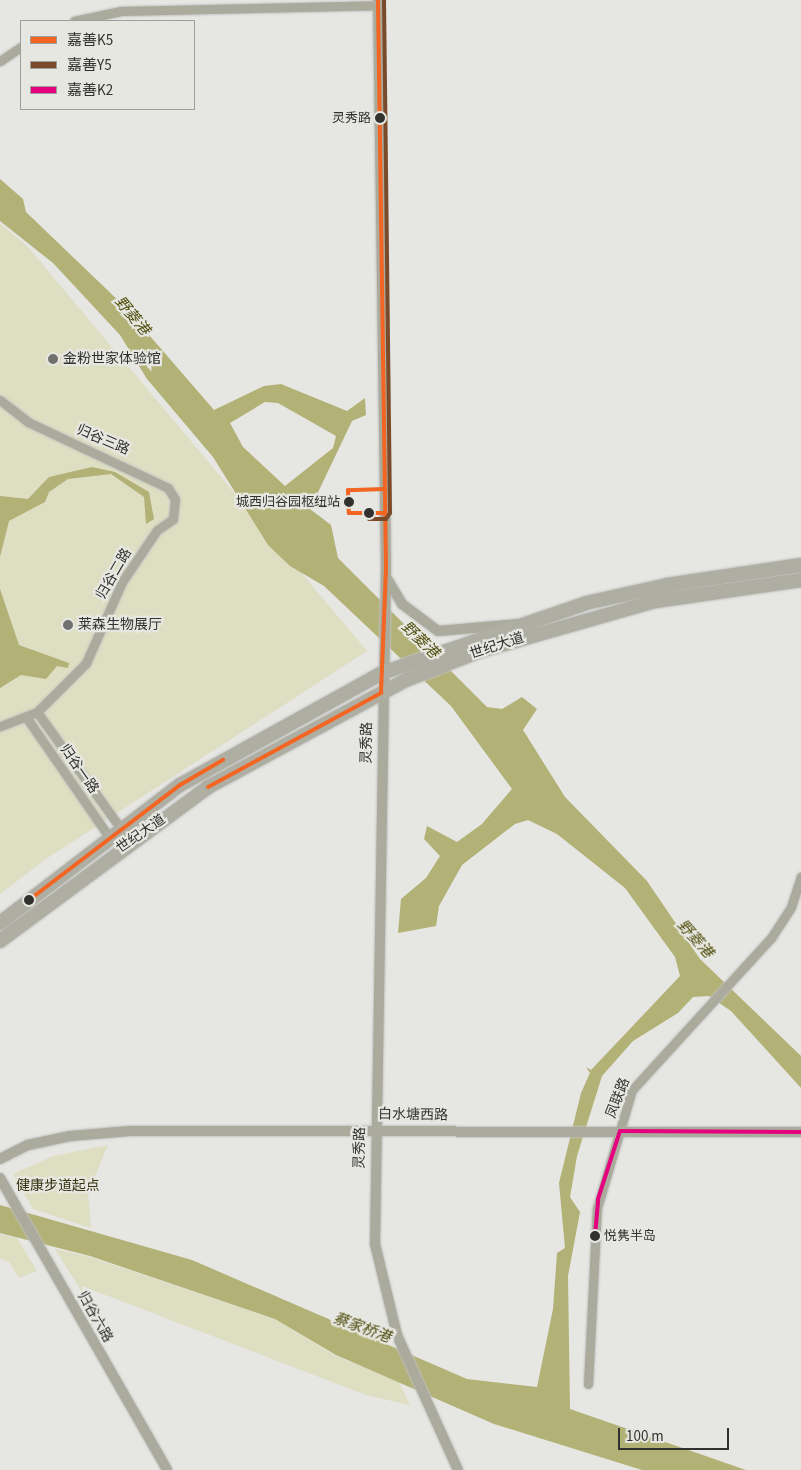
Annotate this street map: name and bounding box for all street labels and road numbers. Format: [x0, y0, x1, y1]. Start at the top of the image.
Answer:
street label: 归谷三路 [74, 421, 132, 459]
street label: 归谷二路 [93, 546, 135, 602]
street label: 世纪大道 [468, 629, 526, 663]
street label: 灵秀路 [358, 722, 376, 764]
street label: 归谷一路 [56, 741, 102, 797]
street label: 世纪大道 [113, 811, 169, 857]
street label: 凤联路 [603, 1075, 633, 1121]
street label: 白水塘西路 [378, 1106, 448, 1124]
street label: 灵秀路 [351, 1127, 369, 1169]
street label: 归谷六路 [74, 1289, 116, 1345]

